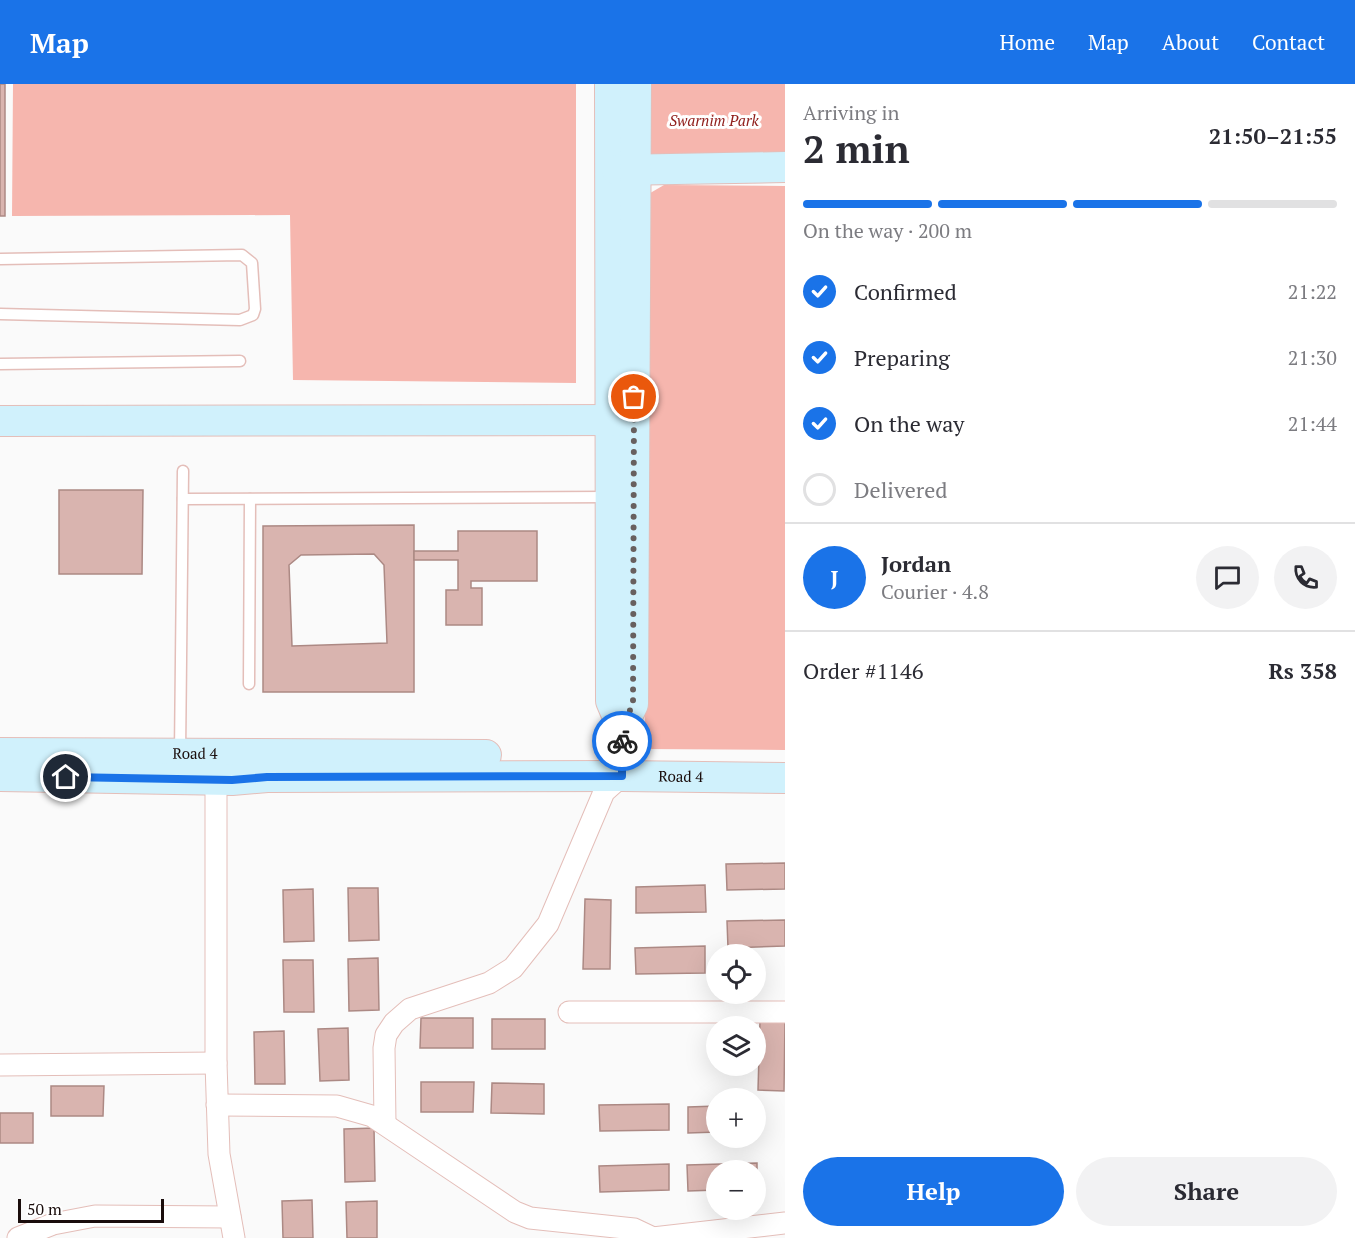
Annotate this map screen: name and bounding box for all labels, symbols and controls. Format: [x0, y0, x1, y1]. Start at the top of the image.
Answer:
text: Map [30, 24, 89, 61]
text: Home [999, 28, 1055, 56]
text: Map [1088, 28, 1129, 56]
text: About [1162, 28, 1219, 56]
text: Contact [1252, 28, 1325, 56]
text: Arriving in [803, 99, 899, 126]
park label: Swarnim Park [669, 110, 760, 130]
text: 21:50–21:55 [1209, 121, 1337, 150]
text: 2 min [803, 122, 910, 174]
text: On the way · 200 m [803, 217, 972, 244]
icon: check [803, 275, 836, 308]
text: Confirmed [854, 277, 957, 306]
text: 21:22 [1288, 278, 1337, 305]
icon: check [803, 341, 836, 374]
text: Preparing [854, 343, 950, 372]
text: 21:30 [1288, 344, 1337, 371]
pin [608, 371, 659, 422]
icon: bag [617, 380, 650, 413]
icon: check [803, 407, 836, 440]
text: On the way [854, 409, 964, 438]
text: 21:44 [1288, 410, 1337, 437]
text: Delivered [854, 475, 947, 504]
button: chat [1196, 546, 1259, 609]
button: phone [1274, 546, 1337, 609]
text: Jordan [881, 549, 951, 578]
text: J [830, 563, 839, 592]
text: Courier · 4.8 [881, 578, 989, 605]
text: Order #1146 [803, 656, 923, 685]
text: Rs 358 [1268, 656, 1337, 685]
courier [592, 711, 652, 771]
icon: bike [606, 725, 639, 758]
street label: Road 4 [172, 743, 218, 763]
pin [40, 751, 91, 802]
icon: home [49, 760, 82, 793]
street label: Road 4 [658, 765, 704, 786]
map controls [706, 944, 766, 1220]
button: locate [706, 944, 766, 1004]
button: layers [706, 1016, 766, 1076]
button: + [706, 1088, 766, 1148]
button: Help [803, 1157, 1064, 1226]
button: Share [1076, 1157, 1337, 1226]
button: − [706, 1160, 766, 1220]
scale bar [18, 1196, 164, 1224]
text: 50 m [27, 1198, 62, 1220]

